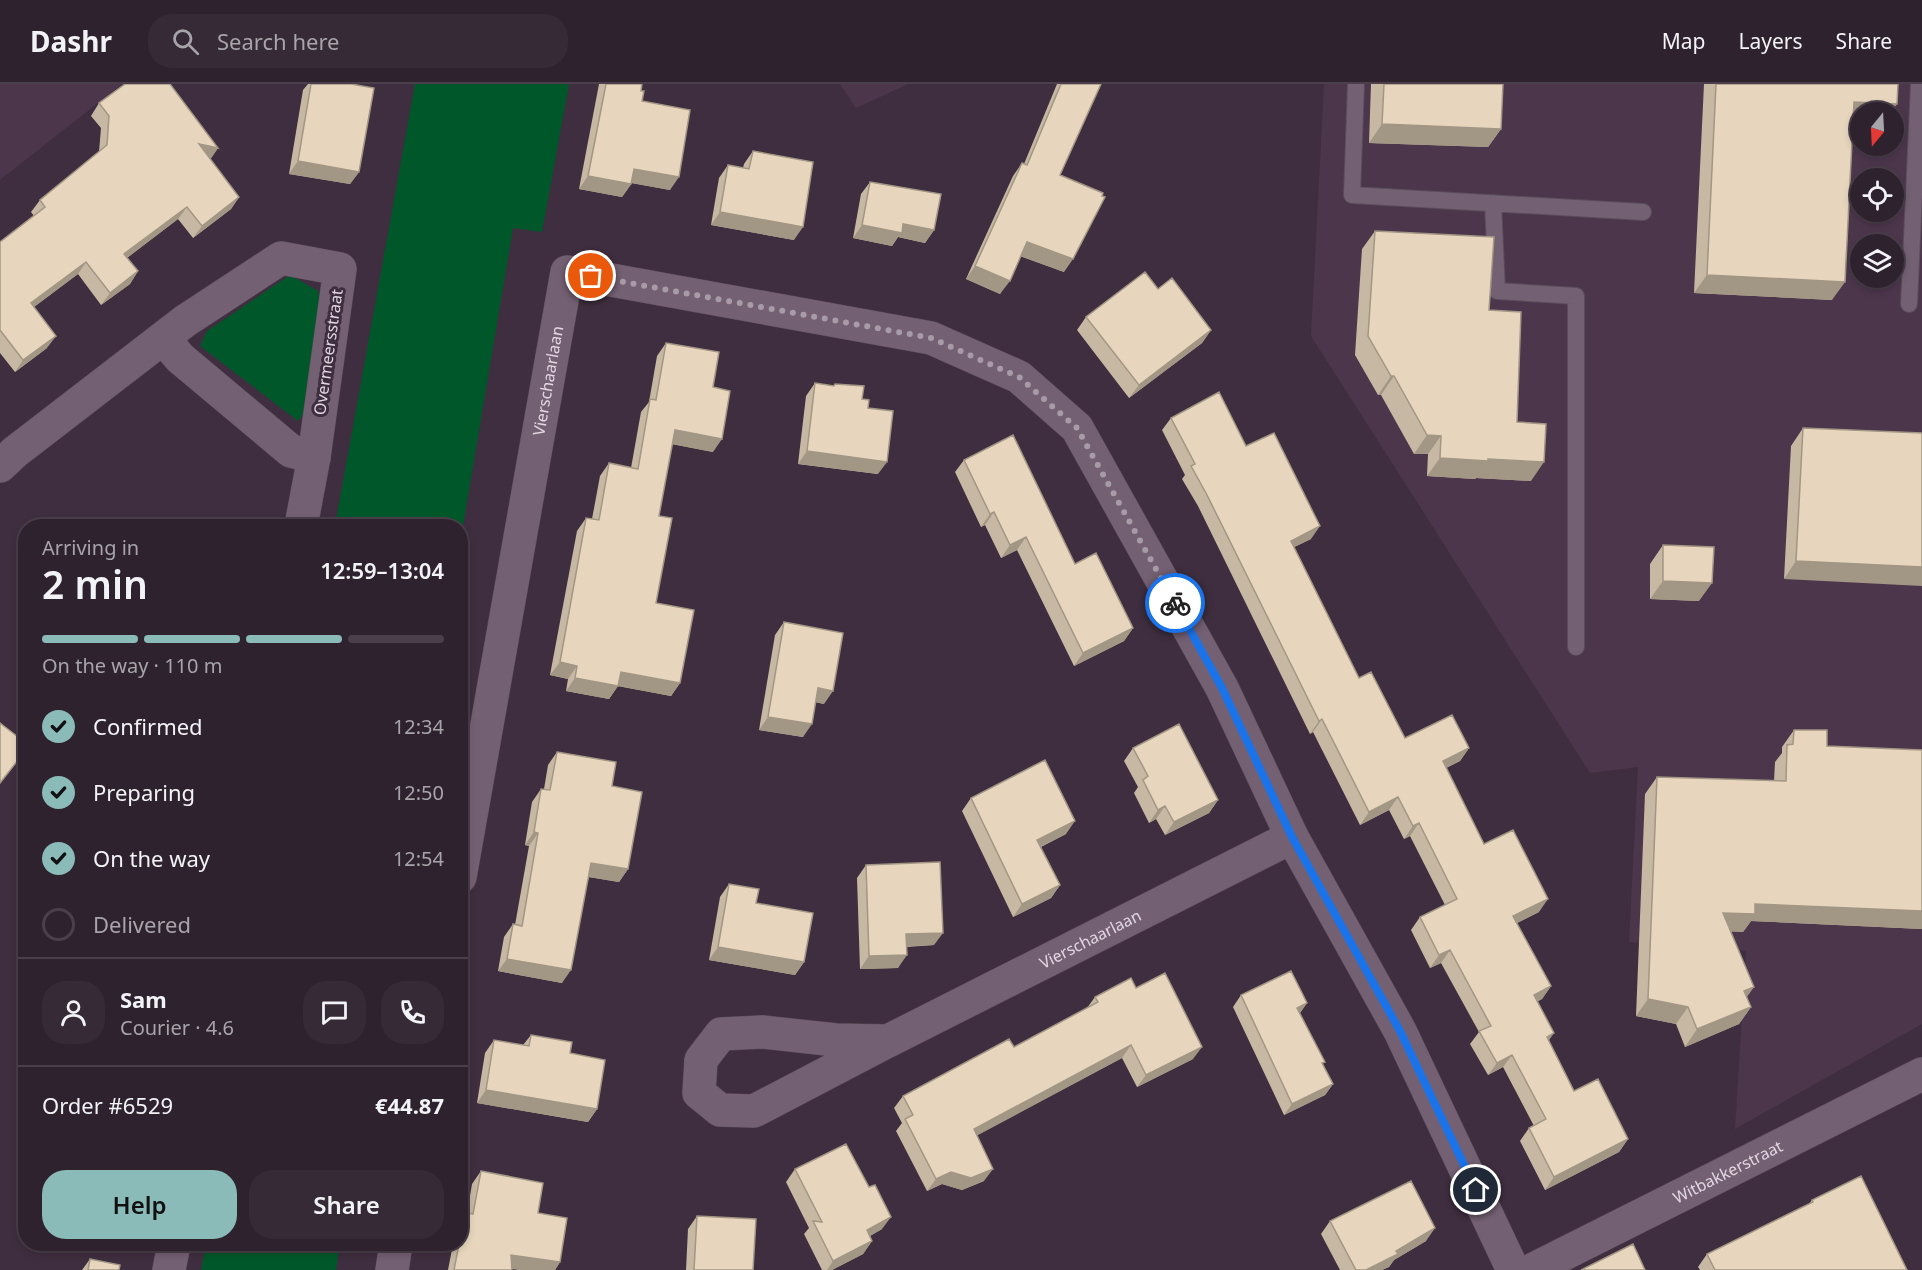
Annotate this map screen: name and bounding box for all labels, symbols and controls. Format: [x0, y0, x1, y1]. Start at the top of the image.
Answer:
search box [148, 14, 568, 68]
text: Dashr [30, 22, 112, 60]
icon: search [169, 25, 202, 58]
text: Search here [217, 26, 339, 56]
text: Map [1662, 27, 1706, 55]
text: Layers [1739, 27, 1803, 55]
text: Share [1836, 27, 1892, 55]
north arrow [1850, 102, 1904, 156]
map controls [1850, 102, 1904, 288]
button: locate [1850, 168, 1904, 222]
button: layers [1850, 234, 1904, 288]
pin [565, 250, 616, 301]
icon: bag [574, 259, 607, 292]
street label: Overmeersstraat [308, 287, 348, 416]
street label: Vierschaarlaan [527, 324, 568, 437]
text: Arriving in [42, 534, 139, 561]
text: 12:59–13:04 [320, 555, 444, 585]
text: 2 min [42, 557, 148, 610]
courier [1145, 573, 1205, 633]
icon: bike [1159, 587, 1192, 620]
text: On the way · 110 m [42, 652, 222, 679]
icon: check [42, 710, 75, 743]
text: Confirmed [93, 711, 203, 741]
text: 12:34 [393, 713, 444, 740]
icon: check [42, 776, 75, 809]
text: Preparing [93, 777, 195, 807]
text: 12:50 [393, 779, 444, 806]
icon: check [42, 842, 75, 875]
text: On the way [93, 843, 210, 873]
text: 12:54 [393, 845, 444, 872]
street label: Vierschaarlaan [1036, 904, 1145, 974]
text: Delivered [93, 909, 191, 939]
button: person [42, 981, 105, 1044]
button: chat [303, 981, 366, 1044]
button: phone [381, 981, 444, 1044]
text: Sam [120, 984, 167, 1014]
text: Courier · 4.6 [120, 1014, 234, 1041]
text: Order #6529 [42, 1090, 173, 1120]
text: €44.87 [375, 1090, 444, 1120]
street label: Witbakkerstraat [1669, 1135, 1786, 1208]
pin [1450, 1164, 1501, 1215]
button: Help [42, 1170, 237, 1239]
button: Share [249, 1170, 444, 1239]
icon: home [1459, 1173, 1492, 1206]

